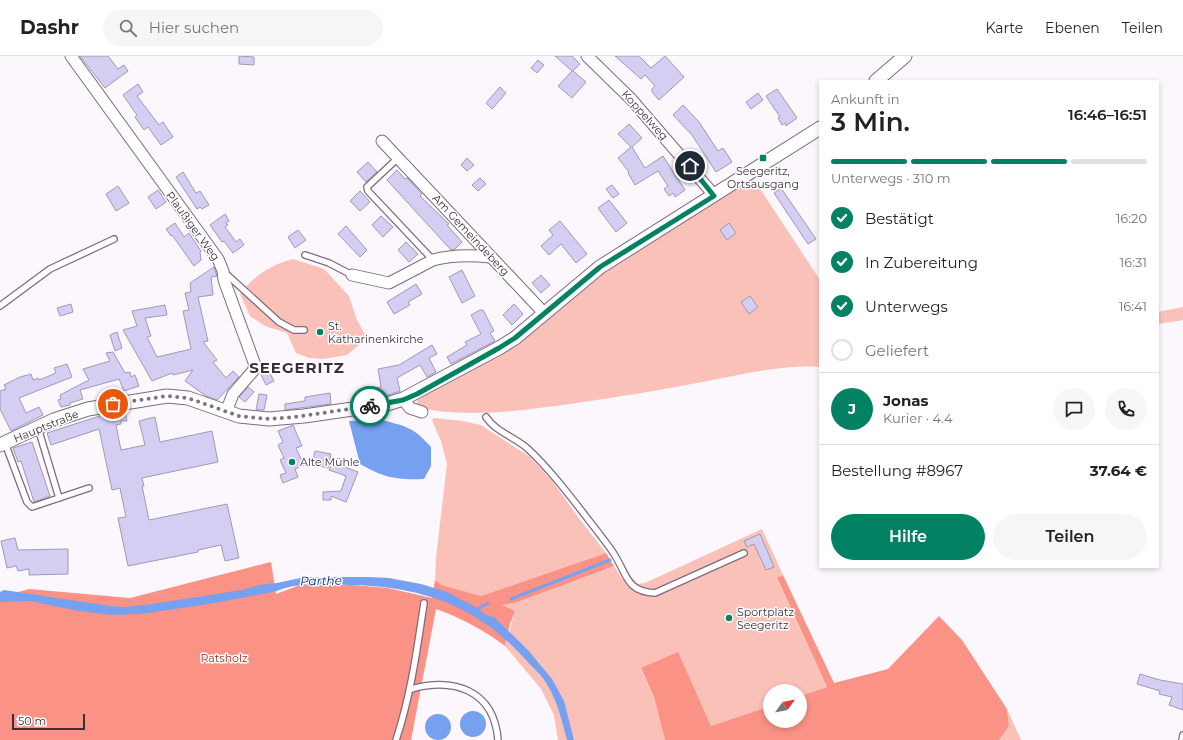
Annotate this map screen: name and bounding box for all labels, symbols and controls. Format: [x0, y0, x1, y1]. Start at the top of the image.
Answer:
search box [103, 10, 383, 46]
text: Dashr [20, 16, 79, 39]
icon: search [117, 17, 139, 39]
text: Hier suchen [149, 18, 239, 37]
text: Karte [985, 19, 1023, 37]
text: Ebenen [1045, 19, 1100, 37]
text: Teilen [1122, 19, 1163, 37]
street label: Koppelweg [619, 87, 671, 143]
text: Ankunft in [831, 91, 900, 107]
text: 16:46–16:51 [1068, 105, 1147, 124]
text: 3 Min. [831, 106, 910, 138]
pin [673, 149, 707, 183]
marker: Seegeritz, Ortsausgang [758, 153, 768, 163]
icon: home [679, 155, 701, 177]
place label: Seegeritz, Ortsausgang [727, 164, 799, 191]
text: Unterwegs · 310 m [831, 170, 951, 186]
street label: Plaußiger Weg [163, 189, 223, 263]
street label: Am Gemeindeberg [430, 191, 512, 279]
icon: check [831, 207, 853, 229]
text: Bestätigt [865, 209, 934, 228]
text: 16:20 [1116, 210, 1147, 226]
icon: check [831, 251, 853, 273]
text: In Zubereitung [865, 253, 978, 272]
text: 16:31 [1120, 254, 1147, 270]
icon: check [831, 295, 853, 317]
text: Unterwegs [865, 297, 948, 316]
text: 16:41 [1119, 298, 1147, 314]
place label: St. Katharinenkirche [328, 319, 424, 346]
marker: St. Katharinenkirche [315, 327, 325, 337]
text: Geliefert [865, 341, 929, 360]
district label: SEEGERITZ [249, 358, 345, 377]
courier [350, 386, 390, 426]
pin [96, 387, 130, 421]
button: chat [1053, 388, 1095, 430]
button: phone [1105, 388, 1147, 430]
text: Jonas [883, 391, 929, 410]
icon: bag [102, 393, 124, 415]
icon: bike [359, 395, 381, 417]
text: J [848, 399, 856, 418]
street label: Hauptstraße [11, 406, 81, 445]
text: Kurier · 4.4 [883, 410, 953, 426]
place label: Alte Mühle [300, 455, 360, 469]
marker: Alte Mühle [287, 457, 297, 467]
text: Bestellung #8967 [831, 461, 963, 480]
text: 37.64 € [1090, 461, 1147, 480]
button: Hilfe [831, 514, 985, 560]
button: Teilen [993, 514, 1147, 560]
water label: Parthe [300, 573, 342, 588]
place label: Sportplatz Seegeritz [737, 605, 795, 632]
marker: Sportplatz Seegeritz [724, 613, 734, 623]
park label: Ratsholz [200, 651, 248, 665]
north arrow [763, 684, 807, 728]
map controls [763, 684, 807, 728]
scale bar [12, 712, 85, 731]
text: 50 m [18, 714, 46, 728]

